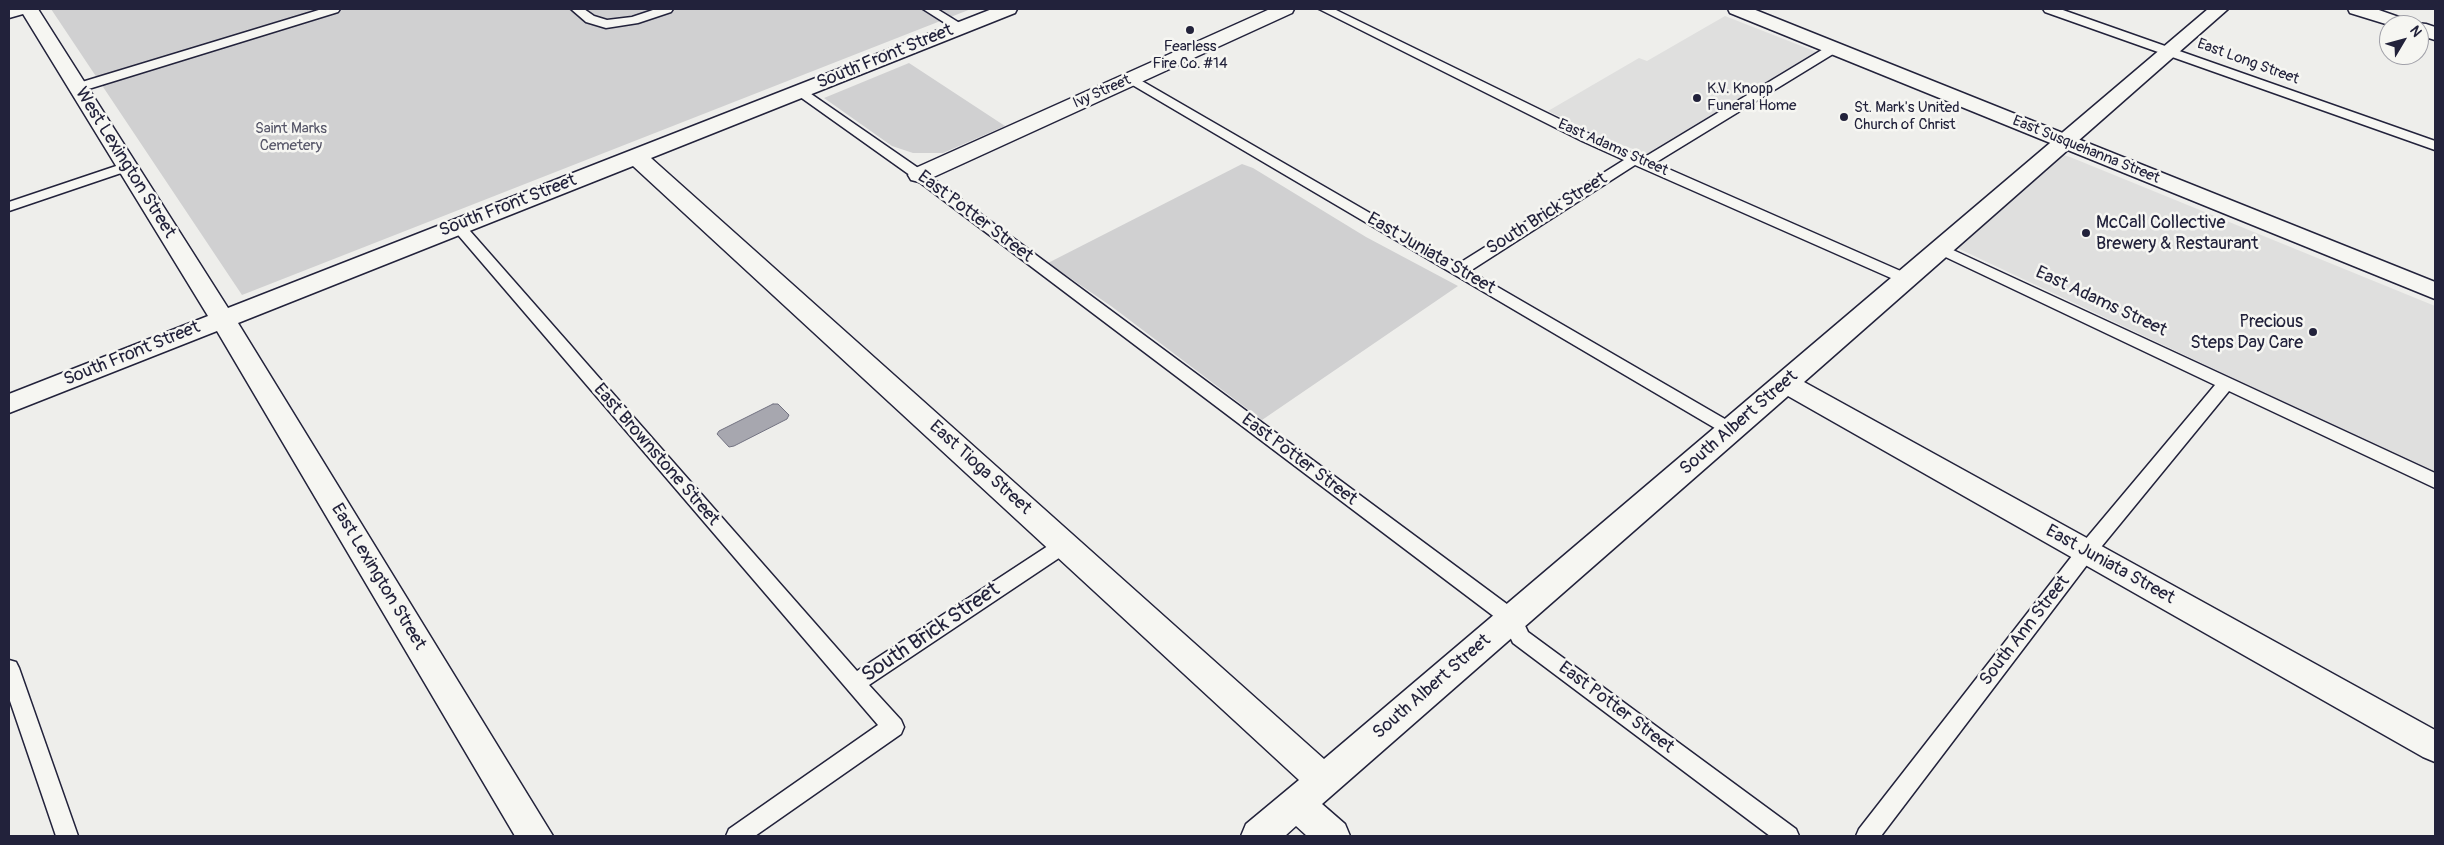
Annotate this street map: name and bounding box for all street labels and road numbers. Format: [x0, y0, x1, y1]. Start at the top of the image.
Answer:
street label: South Front Street [814, 20, 956, 94]
street label: East Long Street [2195, 35, 2301, 89]
street label: Ivy Street [1070, 71, 1134, 113]
street label: West Lexington Street [70, 84, 180, 242]
street label: East Susquehanna Street [2010, 112, 2162, 188]
street label: East Adams Street [1555, 116, 1671, 180]
street label: East Potter Street [913, 167, 1037, 267]
street label: South Brick Street [1483, 168, 1611, 260]
street label: South Front Street [436, 170, 580, 242]
street label: East Juniata Street [1363, 209, 1499, 299]
street label: East Adams Street [2032, 262, 2170, 342]
street label: South Front Street [61, 317, 203, 391]
street label: South Albert Street [1676, 366, 1802, 480]
street label: East Brownstone Street [588, 380, 724, 530]
street label: East Potter Street [1237, 410, 1361, 510]
street label: East Tioga Street [924, 416, 1036, 520]
street label: East Lexington Street [326, 500, 430, 654]
street label: East Juniata Street [2042, 521, 2178, 609]
street label: South Ann Street [1975, 572, 2075, 690]
street label: South Brick Street [857, 578, 1005, 688]
street label: South Albert Street [1369, 630, 1495, 744]
street label: East Potter Street [1554, 658, 1678, 758]

